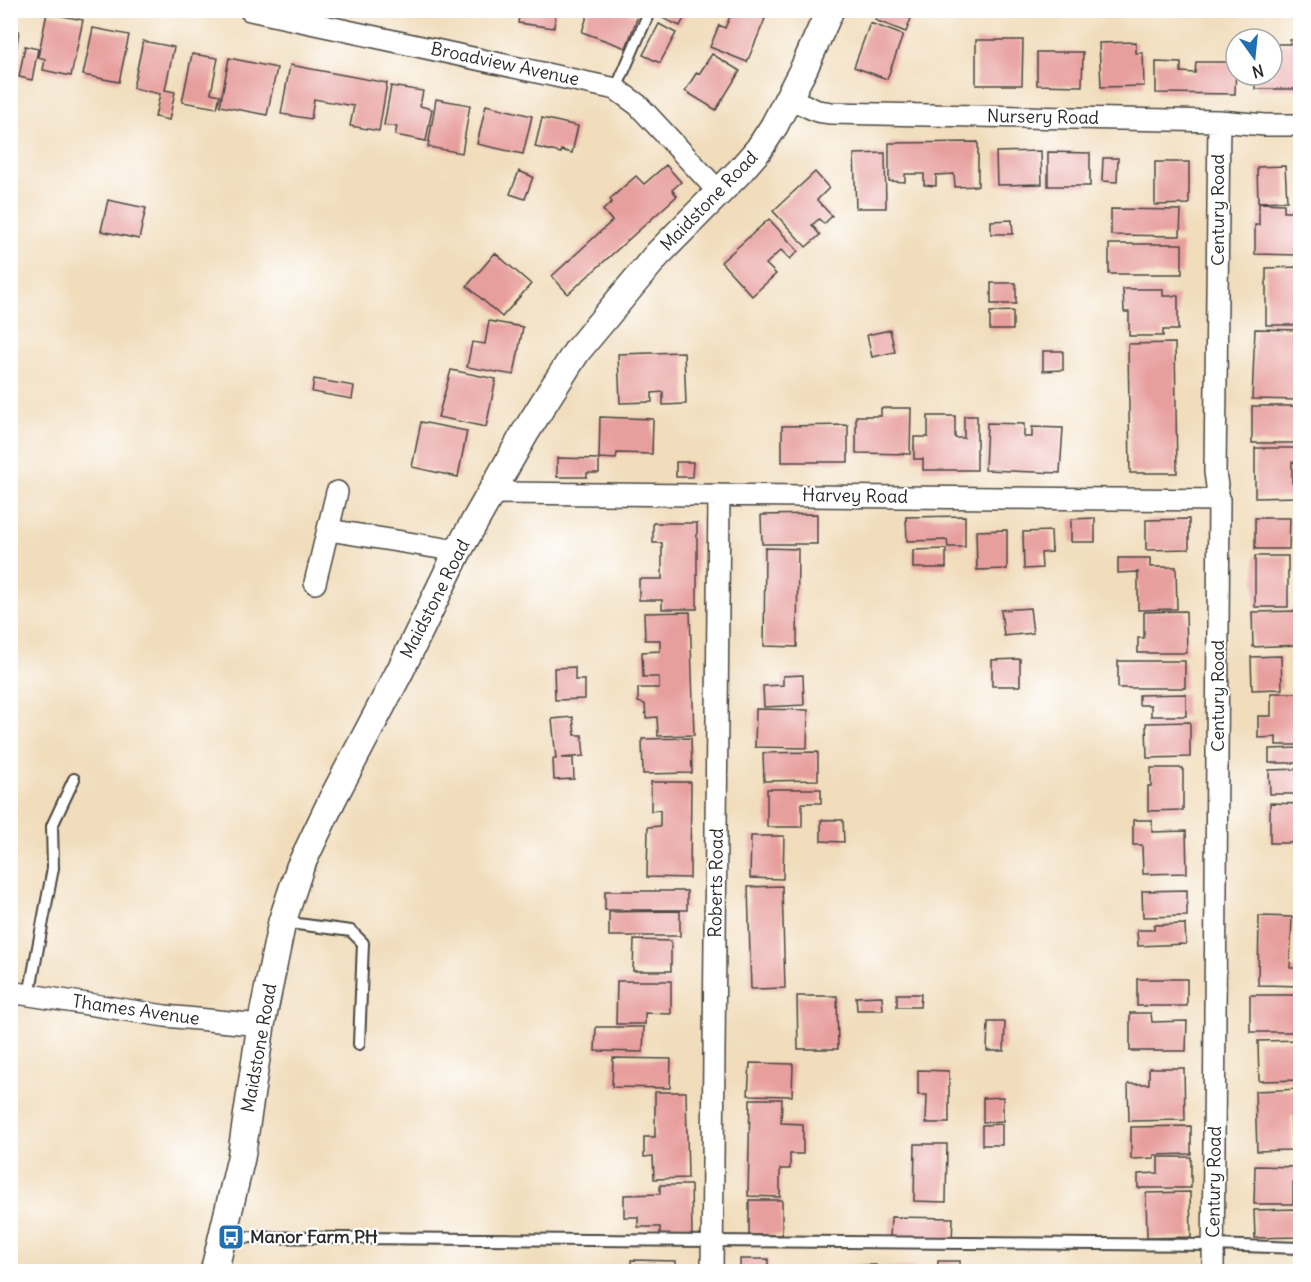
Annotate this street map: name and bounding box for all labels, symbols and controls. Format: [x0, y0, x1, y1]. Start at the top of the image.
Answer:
north arrow [1224, 27, 1284, 87]
street label: Broadview Avenue [429, 37, 581, 90]
text: N [1250, 60, 1266, 83]
street label: Nursery Road [987, 104, 1100, 129]
street label: Maidstone Road [655, 145, 762, 256]
street label: Century Road [1206, 154, 1229, 266]
street label: Harvey Road [802, 483, 908, 508]
street label: Maidstone Road [395, 535, 475, 662]
street label: Century Road [1206, 640, 1229, 752]
street label: Roberts Road [703, 828, 728, 938]
street label: Maidstone Road [236, 981, 281, 1114]
street label: Thames Avenue [71, 989, 201, 1030]
street label: Century Road [1201, 1125, 1226, 1238]
bus stop icon: Manor Farm PH [216, 1222, 246, 1252]
place label: Manor Farm PH [250, 1225, 378, 1248]

